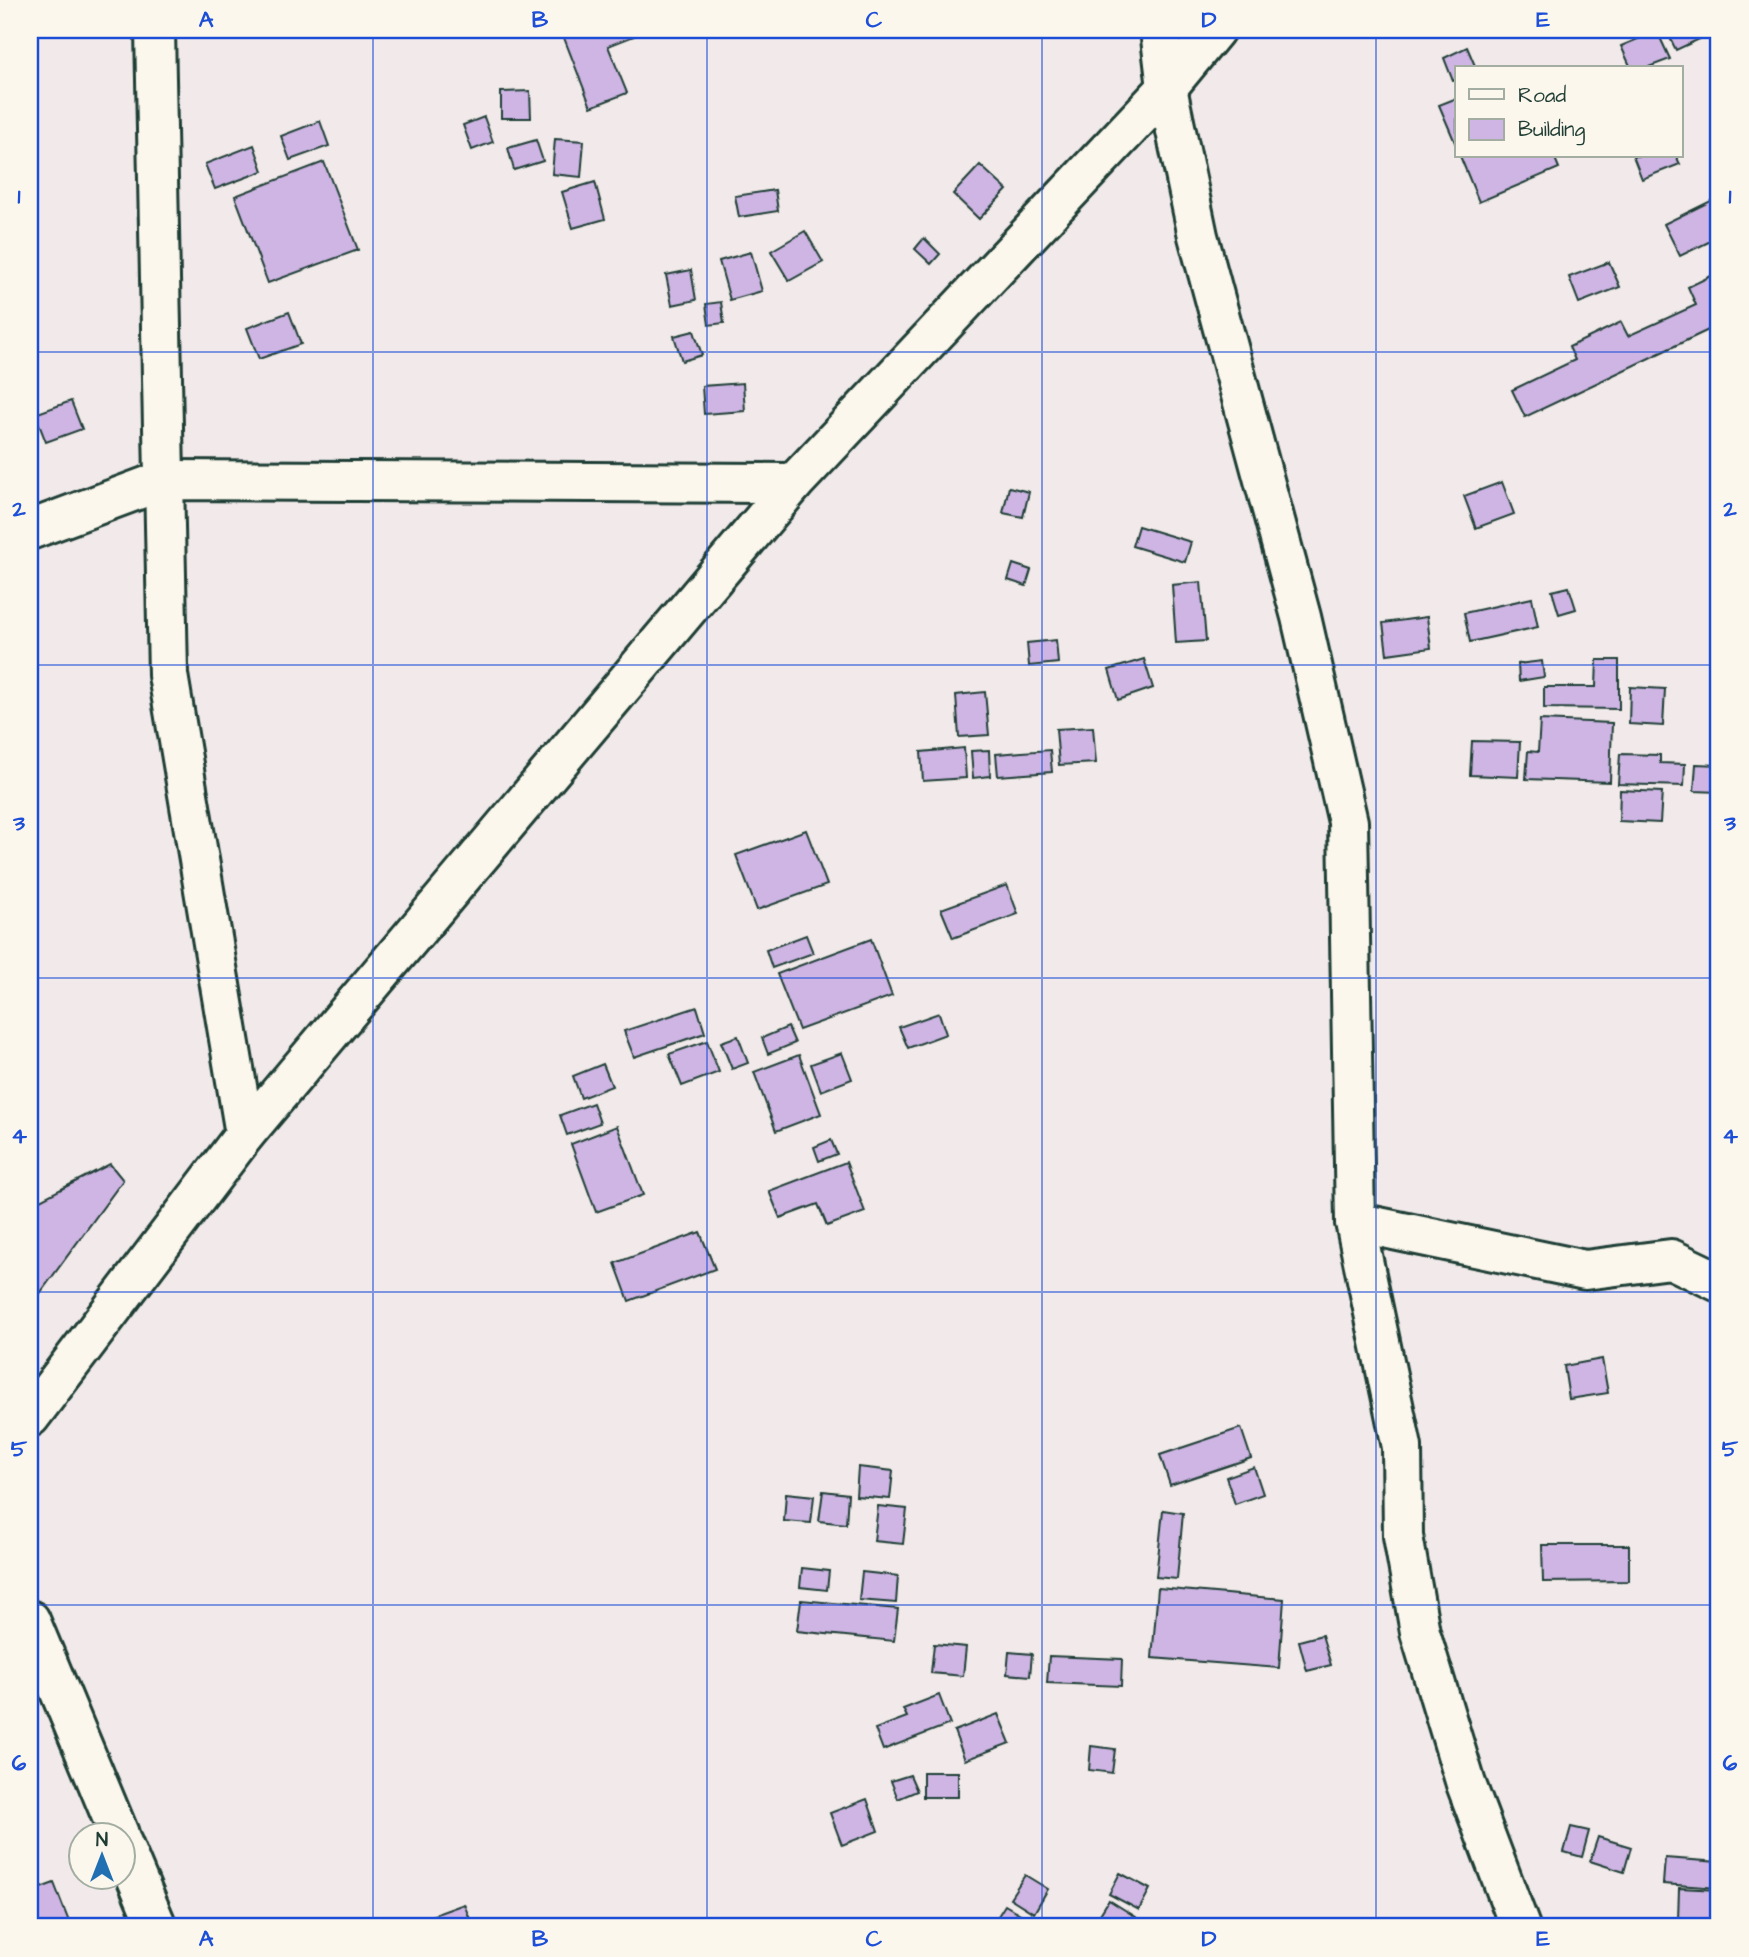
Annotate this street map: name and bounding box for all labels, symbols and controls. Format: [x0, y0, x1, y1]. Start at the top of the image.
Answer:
text: A [199, 4, 214, 36]
text: B [532, 4, 549, 36]
text: C [866, 4, 883, 36]
text: D [1202, 4, 1217, 36]
text: E [1536, 4, 1550, 36]
legend [1455, 66, 1682, 158]
text: Road [1518, 81, 1566, 110]
text: Building [1518, 115, 1586, 146]
text: 1 [18, 180, 21, 212]
text: 1 [1729, 180, 1732, 212]
text: 2 [11, 493, 26, 525]
text: 2 [1722, 493, 1737, 525]
text: 3 [12, 807, 25, 839]
text: 3 [1723, 807, 1736, 839]
text: 4 [11, 1120, 27, 1152]
text: 4 [1722, 1120, 1738, 1152]
text: 5 [11, 1433, 28, 1465]
text: 5 [1722, 1433, 1739, 1465]
text: 6 [12, 1747, 27, 1779]
text: 6 [1723, 1747, 1738, 1779]
north arrow [66, 1820, 136, 1890]
text: N [96, 1827, 108, 1854]
text: A [199, 1923, 214, 1955]
text: B [532, 1923, 549, 1955]
text: C [866, 1923, 883, 1955]
text: D [1202, 1923, 1217, 1955]
text: E [1536, 1923, 1550, 1955]

